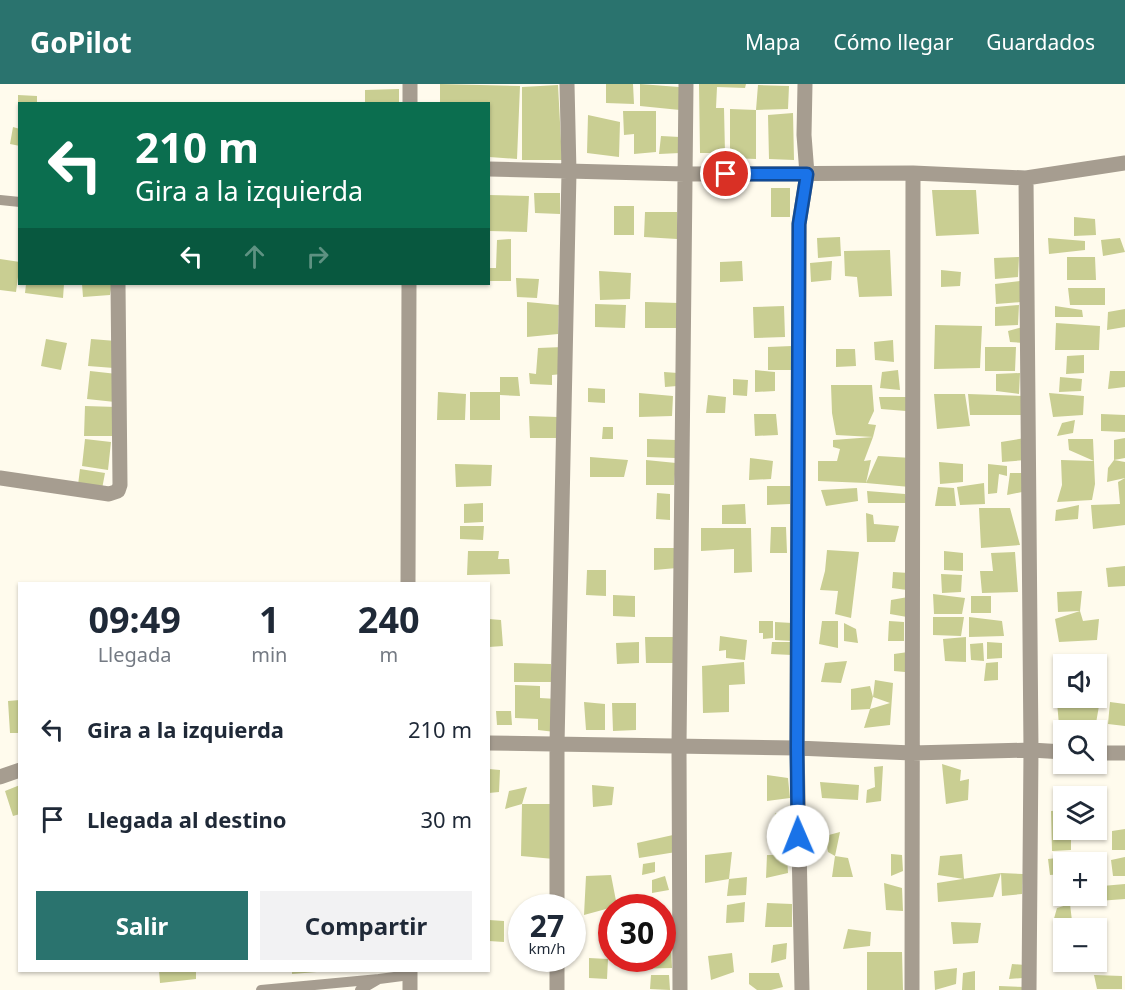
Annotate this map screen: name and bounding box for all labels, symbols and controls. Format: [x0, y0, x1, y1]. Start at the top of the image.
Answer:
text: GoPilot [30, 23, 132, 61]
text: Mapa [745, 28, 800, 56]
text: Cómo llegar [833, 28, 953, 56]
text: Guardados [986, 28, 1095, 56]
text: 210 m [135, 118, 259, 175]
icon: left [36, 126, 114, 204]
pin [700, 148, 751, 199]
icon: arrive [709, 157, 742, 190]
text: Gira a la izquierda [135, 172, 363, 209]
icon: left [175, 240, 208, 273]
icon: ahead [238, 240, 271, 273]
icon: right [301, 240, 334, 273]
text: 09:49 [88, 595, 181, 644]
text: 1 [259, 595, 280, 644]
text: 240 [358, 595, 420, 644]
text: Llegada [98, 641, 172, 668]
text: min [251, 641, 287, 668]
text: m [379, 641, 398, 668]
map controls [1053, 654, 1107, 972]
button: sound [1053, 654, 1107, 708]
icon: left [36, 713, 69, 746]
text: Gira a la izquierda [87, 714, 284, 744]
text: 210 m [408, 714, 472, 744]
button: search [1053, 720, 1107, 774]
button: layers [1053, 786, 1107, 840]
icon: arrive [36, 803, 69, 836]
text: Llegada al destino [87, 804, 287, 834]
text: 30 m [421, 804, 472, 834]
position arrow [766, 804, 830, 868]
button: + [1053, 852, 1107, 906]
button: Salir [36, 891, 248, 960]
button: Compartir [260, 891, 472, 960]
speed limit sign: 30 [598, 894, 676, 972]
text: 27 [530, 905, 564, 946]
button: − [1053, 918, 1107, 972]
text: km/h [529, 938, 565, 958]

